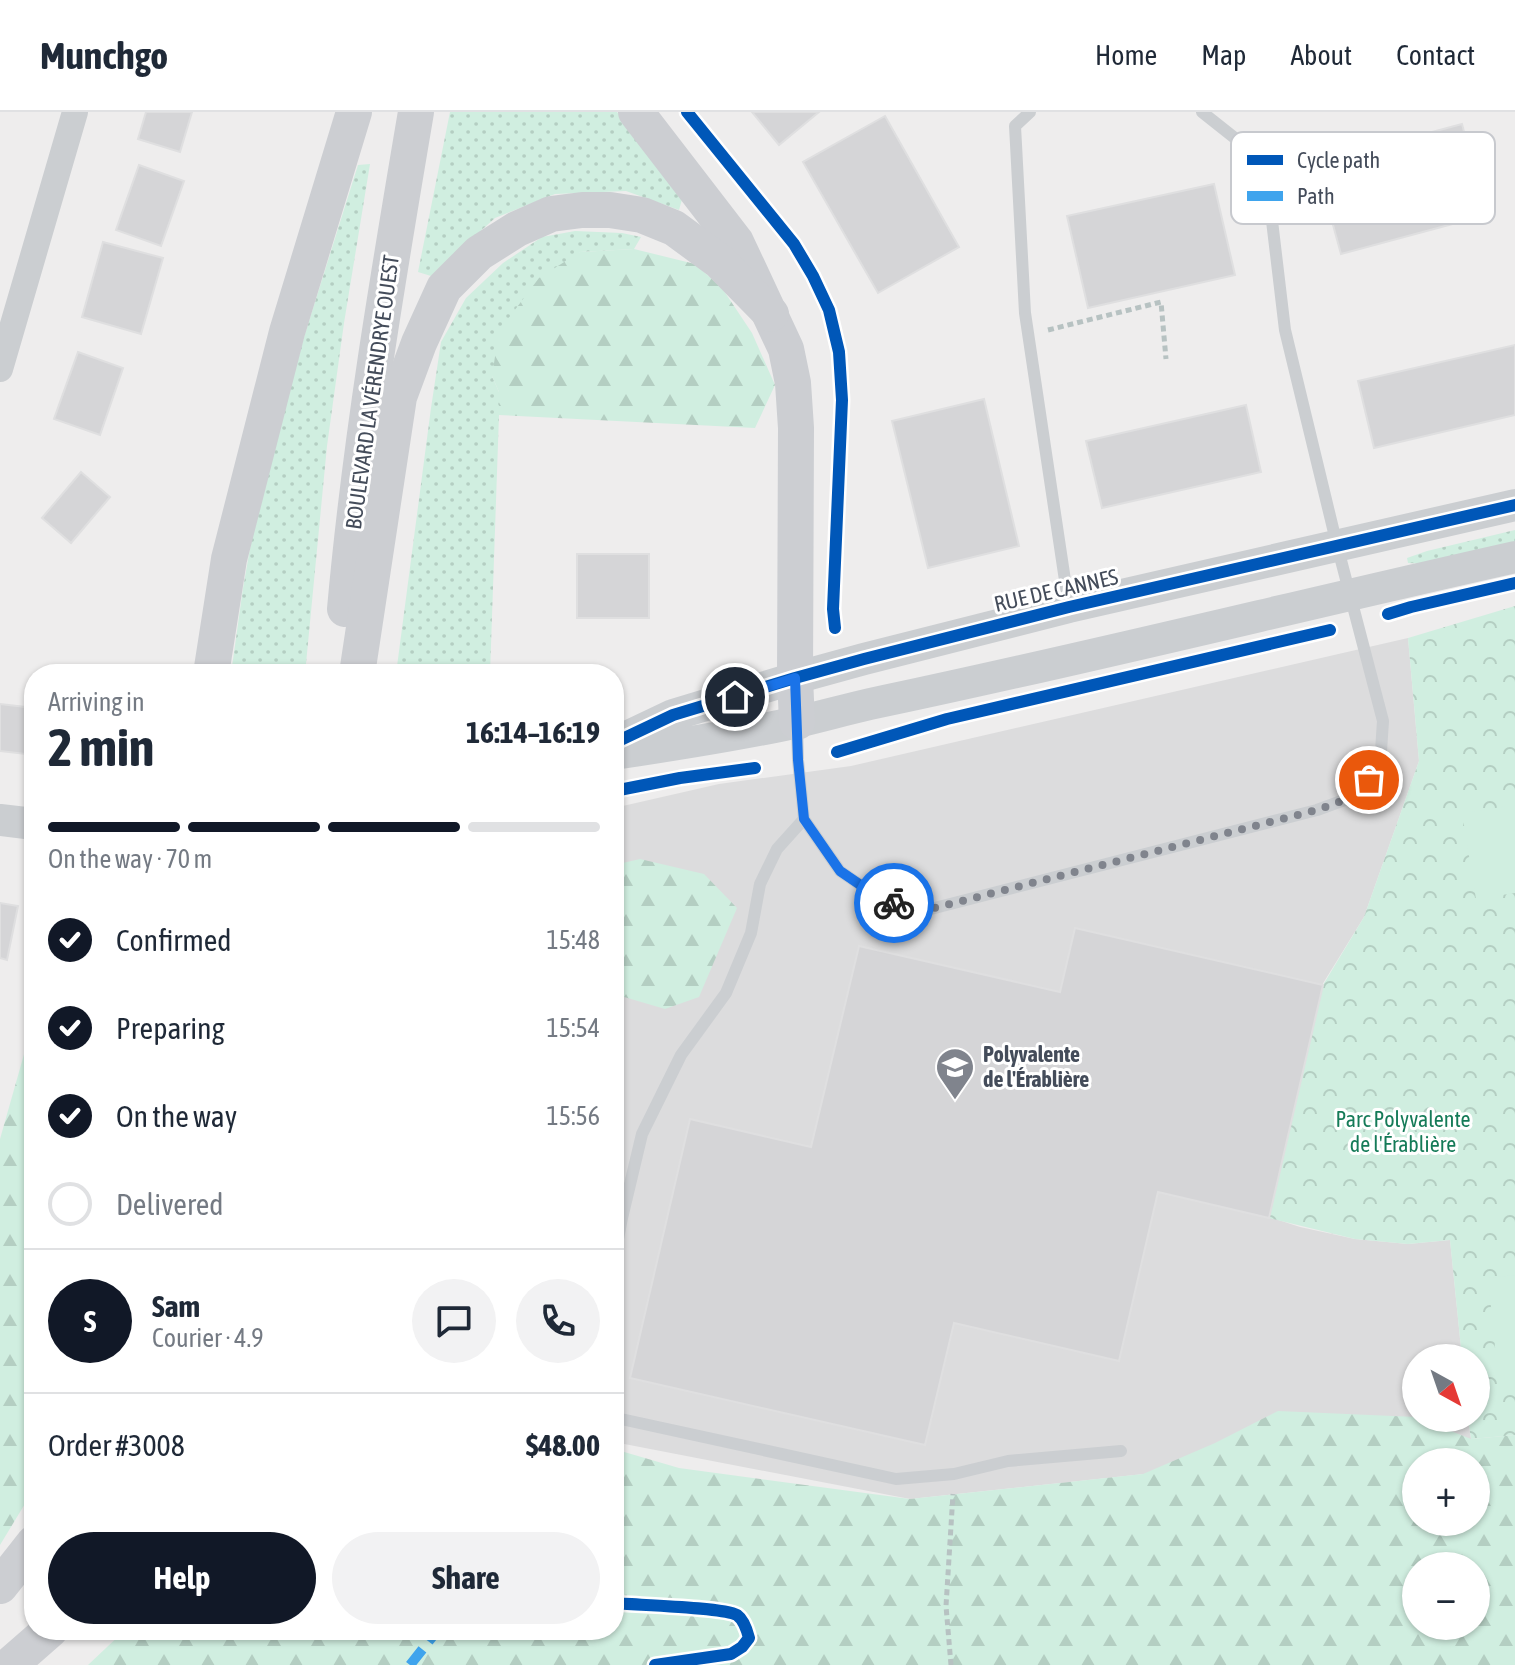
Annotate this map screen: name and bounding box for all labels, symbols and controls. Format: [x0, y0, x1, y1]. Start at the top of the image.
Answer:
text: Munchgo [40, 34, 168, 77]
text: Home [1095, 39, 1157, 71]
text: Map [1201, 39, 1246, 71]
text: About [1290, 39, 1352, 71]
text: Contact [1396, 39, 1475, 71]
legend [1231, 132, 1495, 224]
text: Cycle path [1297, 147, 1380, 173]
text: Path [1297, 183, 1335, 209]
street label: BOULEVARD LA VÉRENDRYE OUEST [340, 253, 404, 531]
street label: RUE DE CANNES [992, 563, 1120, 617]
pin [701, 663, 769, 731]
icon: home [713, 675, 757, 719]
text: Arriving in [48, 687, 145, 717]
text: 16:14–16:19 [466, 715, 600, 749]
text: 2 min [48, 717, 154, 777]
pin [1335, 746, 1403, 814]
icon: bag [1347, 758, 1391, 802]
text: On the way · 70 m [48, 844, 212, 874]
courier [854, 863, 934, 943]
icon: bike [872, 881, 916, 925]
icon: check [48, 918, 92, 962]
text: Confirmed [116, 923, 231, 957]
text: 15:48 [546, 925, 600, 955]
icon: check [48, 1006, 92, 1050]
text: Preparing [116, 1011, 225, 1045]
text: 15:54 [546, 1013, 600, 1043]
place label: Polyvalente de l'Érablière [983, 1041, 1089, 1092]
school or university icon: Polyvalente de l'Érablière [934, 1046, 976, 1101]
icon: check [48, 1094, 92, 1138]
text: On the way [116, 1099, 237, 1133]
text: 15:56 [546, 1101, 600, 1131]
park label: Parc Polyvalente de l'Érablière [1335, 1106, 1471, 1157]
text: Delivered [116, 1187, 224, 1221]
button: chat [412, 1279, 496, 1363]
button: phone [516, 1279, 600, 1363]
text: Sam [152, 1289, 200, 1323]
text: S [84, 1304, 96, 1338]
text: Courier · 4.9 [152, 1323, 263, 1353]
north arrow [1402, 1344, 1490, 1432]
map controls [1402, 1344, 1490, 1640]
text: Order #3008 [48, 1428, 185, 1462]
text: $48.00 [526, 1428, 600, 1462]
button: + [1402, 1448, 1490, 1536]
button: Help [48, 1532, 316, 1624]
button: Share [332, 1532, 600, 1624]
button: − [1402, 1552, 1490, 1640]

